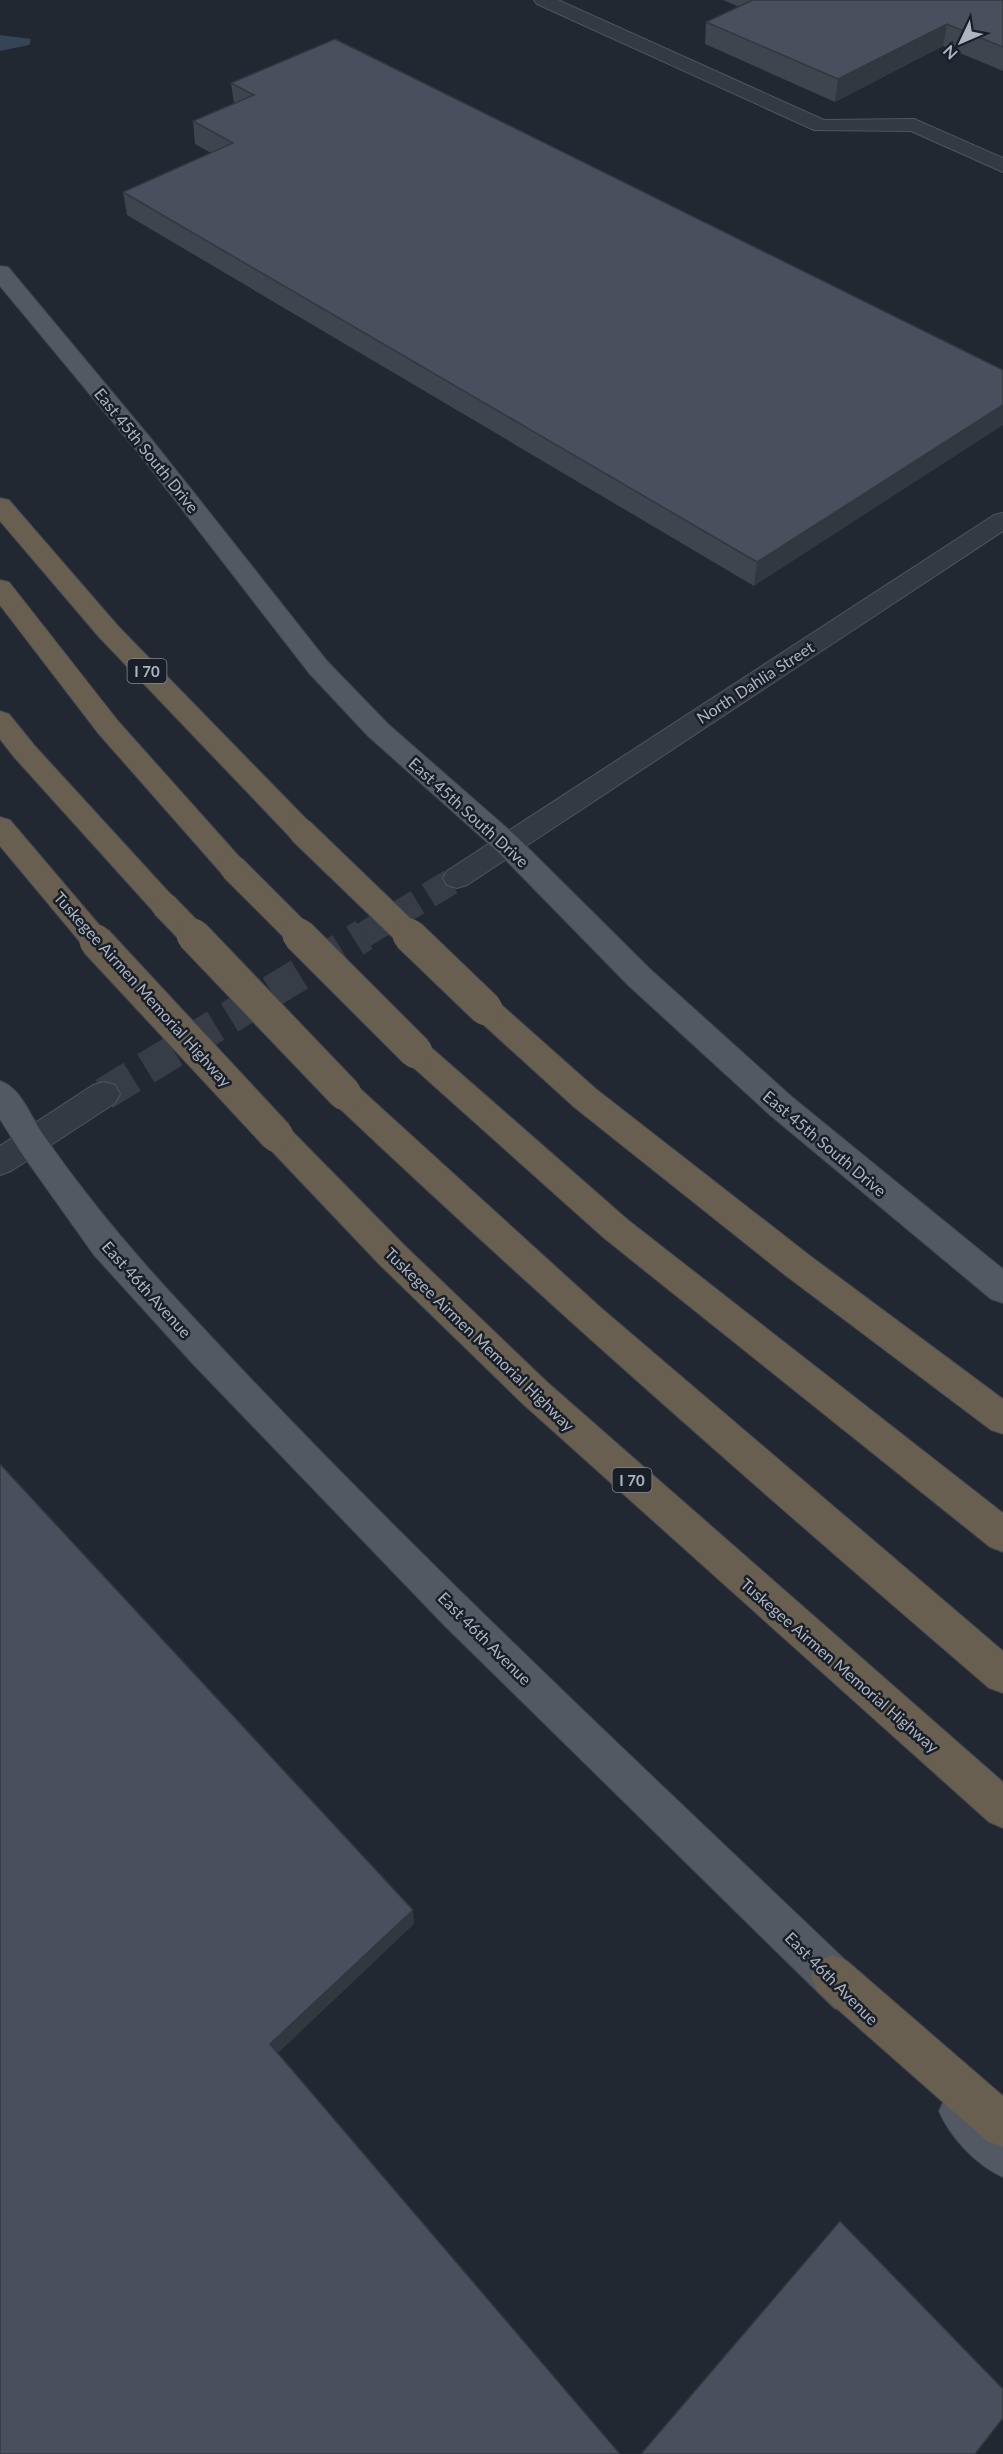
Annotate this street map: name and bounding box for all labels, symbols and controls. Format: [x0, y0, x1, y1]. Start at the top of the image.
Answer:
north arrow [931, 12, 991, 72]
text: N [939, 42, 961, 64]
street label: East 45th South Drive [91, 384, 203, 516]
street label: North Dahlia Street [693, 637, 818, 727]
road number: I 70 [128, 659, 166, 683]
street label: East 45th South Drive [405, 753, 533, 871]
street label: Tuskegee Airmen Memorial Highway [50, 888, 236, 1091]
street label: East 45th South Drive [760, 1086, 890, 1200]
street label: East 46th Avenue [99, 1237, 195, 1341]
street label: Tuskegee Airmen Memorial Highway [381, 1243, 579, 1435]
road number: I 70 [612, 1468, 652, 1492]
street label: Tuskegee Airmen Memorial Highway [737, 1574, 943, 1757]
street label: East 46th Avenue [435, 1588, 535, 1688]
street label: East 46th Avenue [782, 1928, 882, 2028]

